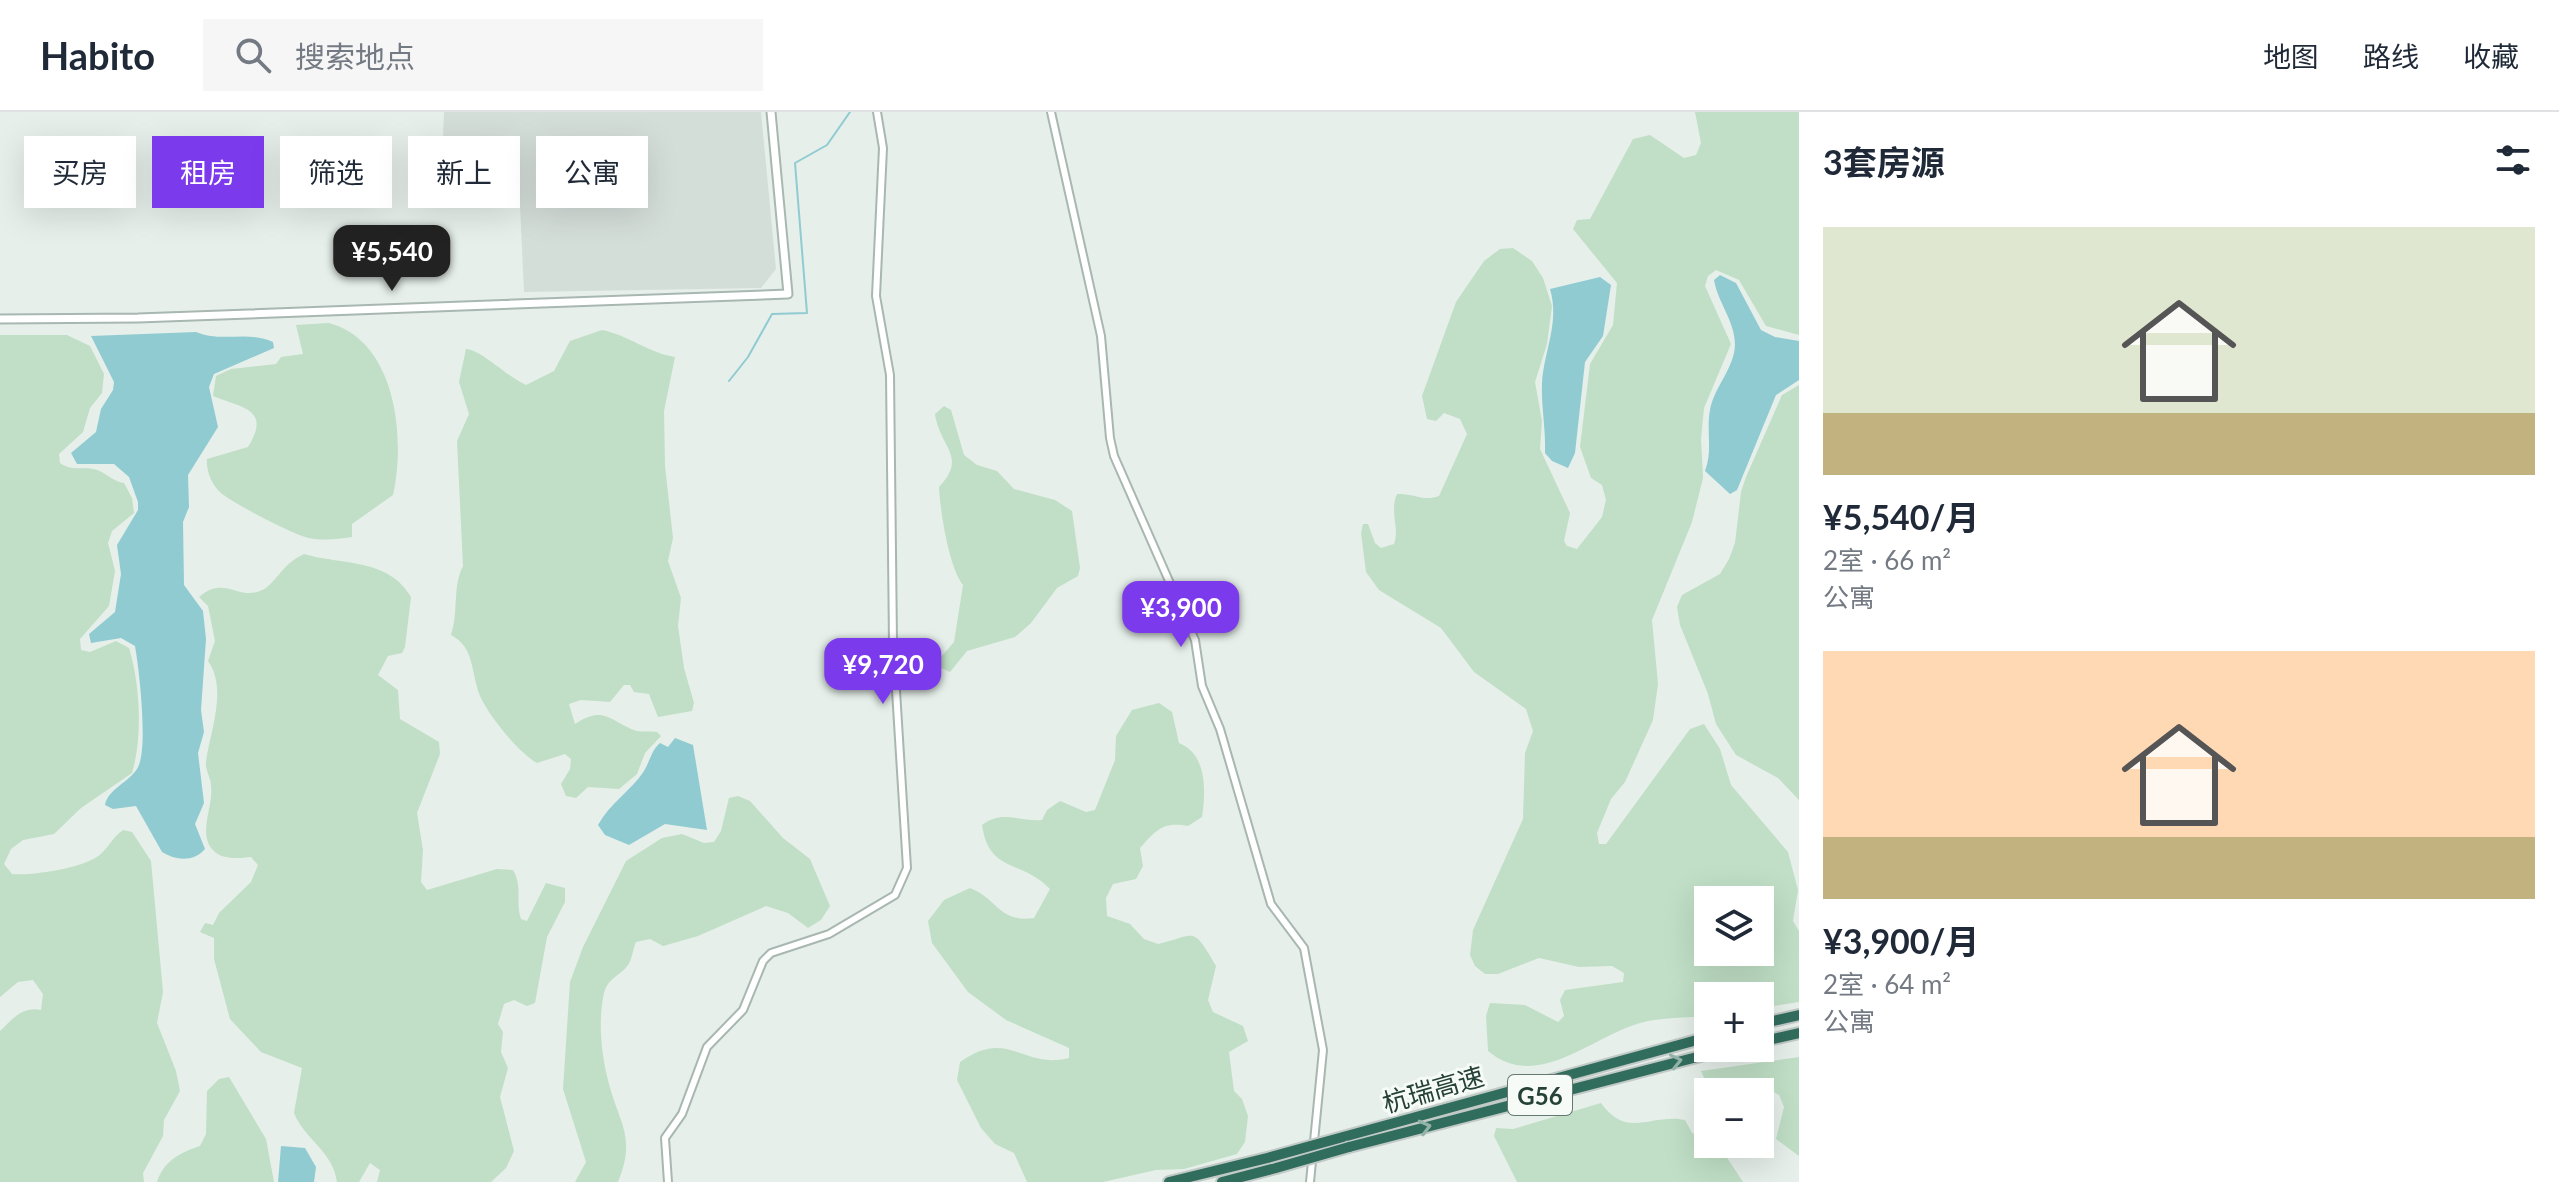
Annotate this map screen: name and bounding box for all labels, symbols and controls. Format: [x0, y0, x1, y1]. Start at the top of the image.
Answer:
search box [203, 19, 763, 91]
text: Habito [40, 32, 155, 78]
icon: search [231, 33, 275, 77]
text: 搜索地点 [295, 38, 415, 74]
text: 地图 [2263, 39, 2319, 73]
text: 路线 [2363, 39, 2419, 73]
text: 收藏 [2463, 39, 2519, 73]
chip: 买房 [24, 136, 136, 208]
chip: 租房 [152, 136, 264, 208]
chip: 筛选 [280, 136, 392, 208]
chip: 新上 [408, 136, 520, 208]
chip: 公寓 [536, 136, 648, 208]
icon: filters [2491, 138, 2535, 182]
text: 3套房源 [1823, 141, 1945, 182]
pin: ¥5,540 [327, 225, 457, 293]
text: ¥5,540 [351, 235, 433, 267]
icon: home [2107, 279, 2251, 423]
text: ¥5,540/月 [1823, 496, 1979, 537]
text: 2室 · 66 m² [1823, 544, 1951, 576]
pin: ¥3,900 [1116, 581, 1246, 649]
text: 公寓 [1823, 581, 1875, 613]
text: ¥3,900 [1140, 591, 1222, 623]
pin: ¥9,720 [818, 638, 948, 706]
text: ¥9,720 [842, 648, 924, 680]
icon: home [2107, 703, 2251, 847]
map controls [1694, 886, 1774, 1158]
button: layers [1694, 886, 1774, 966]
text: ¥3,900/月 [1823, 920, 1979, 961]
text: 2室 · 64 m² [1823, 968, 1951, 1000]
button: + [1694, 982, 1774, 1062]
text: 公寓 [1823, 1005, 1875, 1037]
one-way arrow [1669, 1053, 1682, 1070]
street label: 杭瑞高速 [1379, 1059, 1487, 1119]
road number: G56 [1508, 1075, 1572, 1115]
button: − [1694, 1078, 1774, 1158]
one-way arrow [1417, 1119, 1431, 1136]

